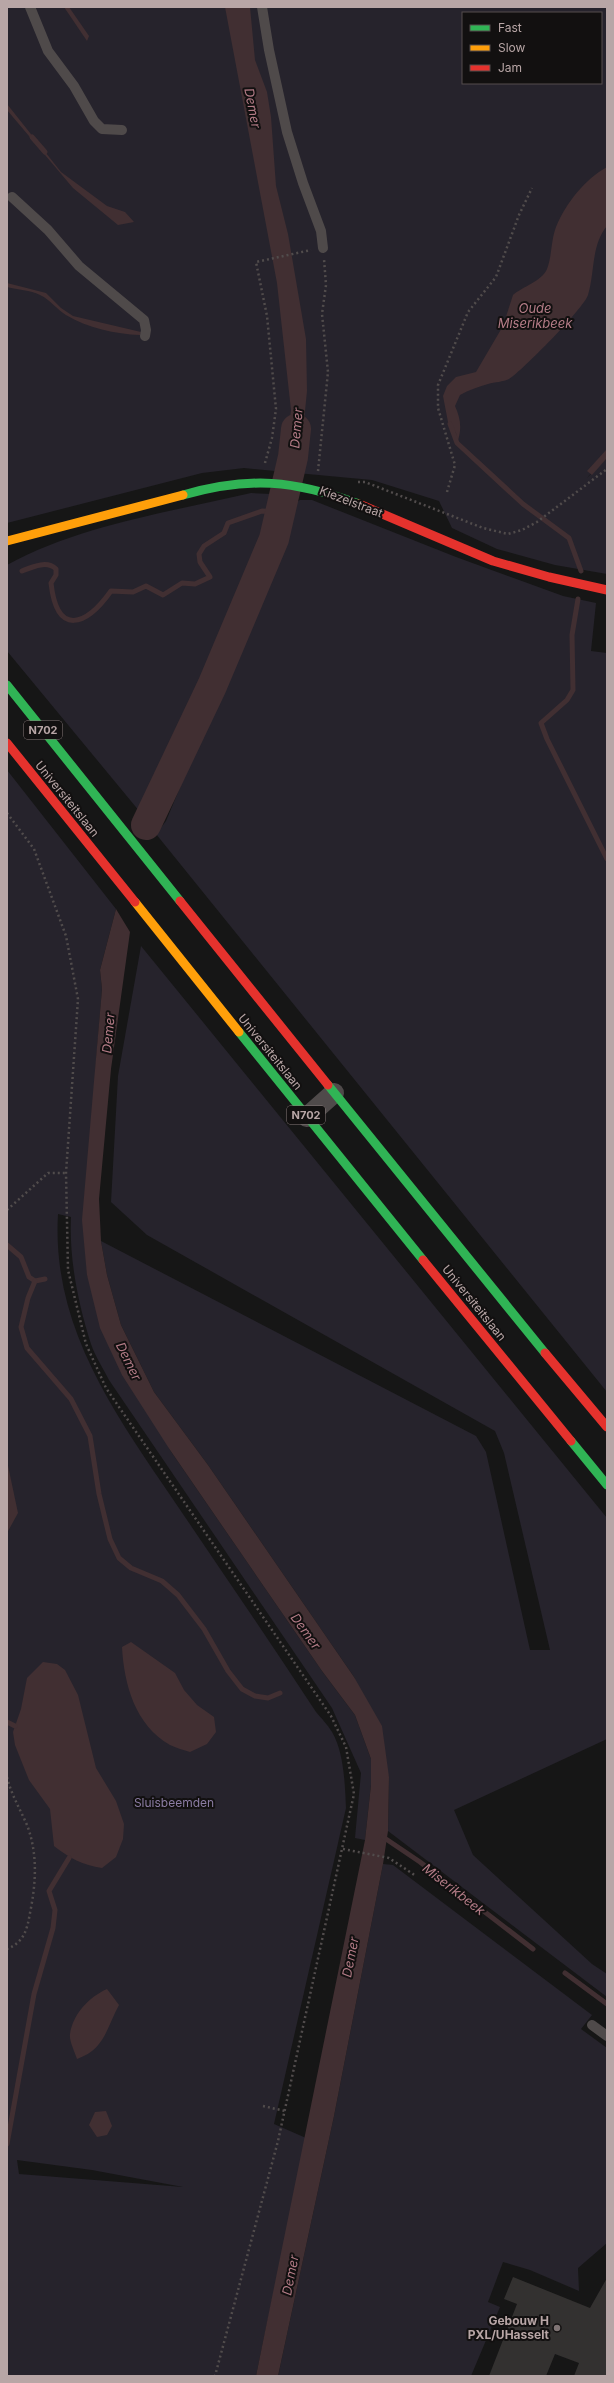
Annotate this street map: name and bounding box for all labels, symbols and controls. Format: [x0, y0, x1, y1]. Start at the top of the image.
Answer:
legend [462, 12, 602, 84]
text: Fast [498, 20, 522, 35]
text: Slow [498, 40, 526, 55]
text: Jam [498, 60, 522, 75]
water label: Demer [241, 87, 265, 131]
water label: Oude Miserikbeek [498, 300, 573, 331]
water label: Demer [286, 406, 306, 449]
street label: Kiezelstraat [317, 483, 385, 520]
road number: N702 [24, 721, 62, 739]
street label: Universiteitslaan [32, 758, 103, 840]
water label: Demer [98, 1011, 118, 1054]
street label: Universiteitslaan [235, 1011, 306, 1093]
road number: N702 [287, 1106, 325, 1124]
street label: Universiteitslaan [439, 1262, 510, 1344]
water label: Demer [113, 1339, 146, 1384]
water label: Demer [288, 1610, 325, 1653]
park label: Sluisbeemden [134, 1795, 214, 1810]
water label: Miserikbeek [420, 1860, 489, 1919]
water label: Demer [338, 1934, 362, 1978]
water label: Demer [278, 2252, 302, 2296]
place label: Gebouw H PXL/UHasselt [468, 2313, 550, 2342]
marker: Gebouw H PXL/UHasselt [552, 2323, 562, 2333]

